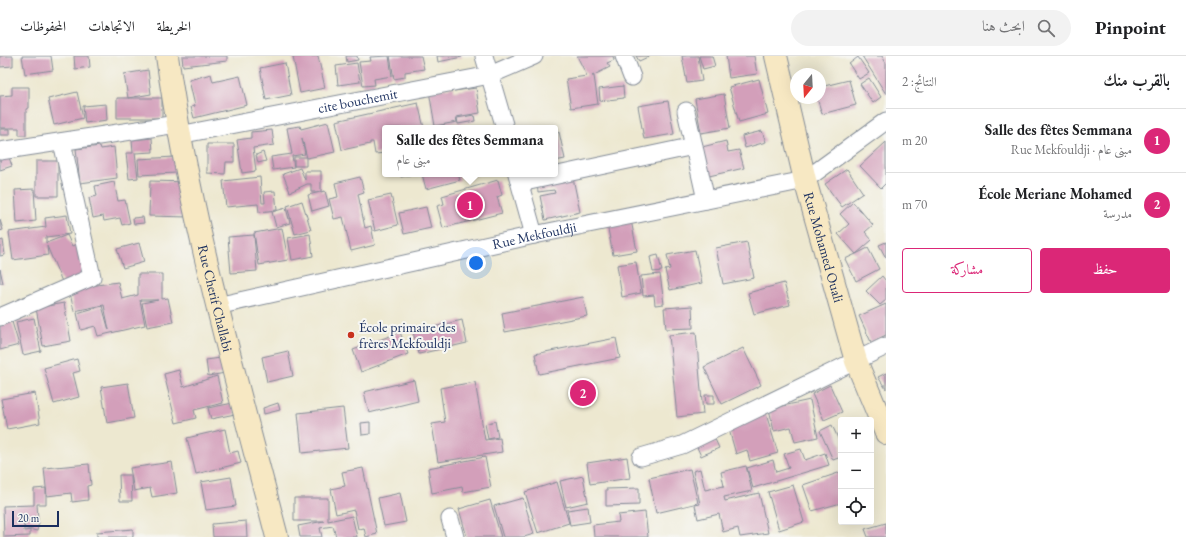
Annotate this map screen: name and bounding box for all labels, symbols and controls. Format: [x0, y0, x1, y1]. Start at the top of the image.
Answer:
search box [791, 10, 1071, 46]
text: Pinpoint [1095, 15, 1166, 40]
text: ابحث هنا [982, 16, 1025, 35]
text: المحفوظات [20, 17, 66, 35]
text: الاتجاهات [88, 17, 135, 35]
text: الخريطة [157, 17, 191, 35]
icon: search [1035, 17, 1057, 39]
north arrow [790, 68, 826, 104]
text: بالقرب منك [1103, 69, 1170, 91]
text: النتائج: 2 [902, 73, 937, 90]
street label: cite bouchemit [316, 84, 400, 117]
text: Salle des fêtes Semmana [985, 120, 1132, 139]
popup [382, 125, 558, 177]
text: Salle des fêtes Semmana [396, 130, 544, 149]
text: 20 m [902, 132, 927, 149]
text: 1 [1154, 132, 1160, 149]
text: مبنى عام · Rue Mekfouldji [1011, 141, 1132, 158]
text: مبنى عام [396, 151, 431, 168]
text: École Meriane Mohamed [979, 184, 1132, 203]
pin: 1 [457, 190, 483, 220]
street label: Rue Mohamed Ouali [800, 190, 848, 305]
text: 70 m [902, 196, 927, 213]
text: 2 [1154, 196, 1160, 213]
text: مدرسة [1103, 205, 1132, 222]
street label: Rue Mekfouldji [490, 218, 578, 253]
street label: Rue Cherif Challabi [194, 243, 237, 354]
button: مشاركة [902, 248, 1032, 293]
button: حفظ [1040, 248, 1170, 293]
your location [466, 253, 486, 273]
place label: École primaire des frères Mekfouldji [359, 318, 456, 352]
marker: École primaire des frères Mekfouldji [346, 330, 356, 340]
pin: 2 [570, 378, 596, 408]
map controls [838, 417, 874, 525]
button: + [838, 417, 874, 453]
button: − [838, 453, 874, 489]
button: locate [838, 489, 874, 525]
scale bar [12, 509, 59, 528]
text: 20 m [18, 511, 39, 525]

